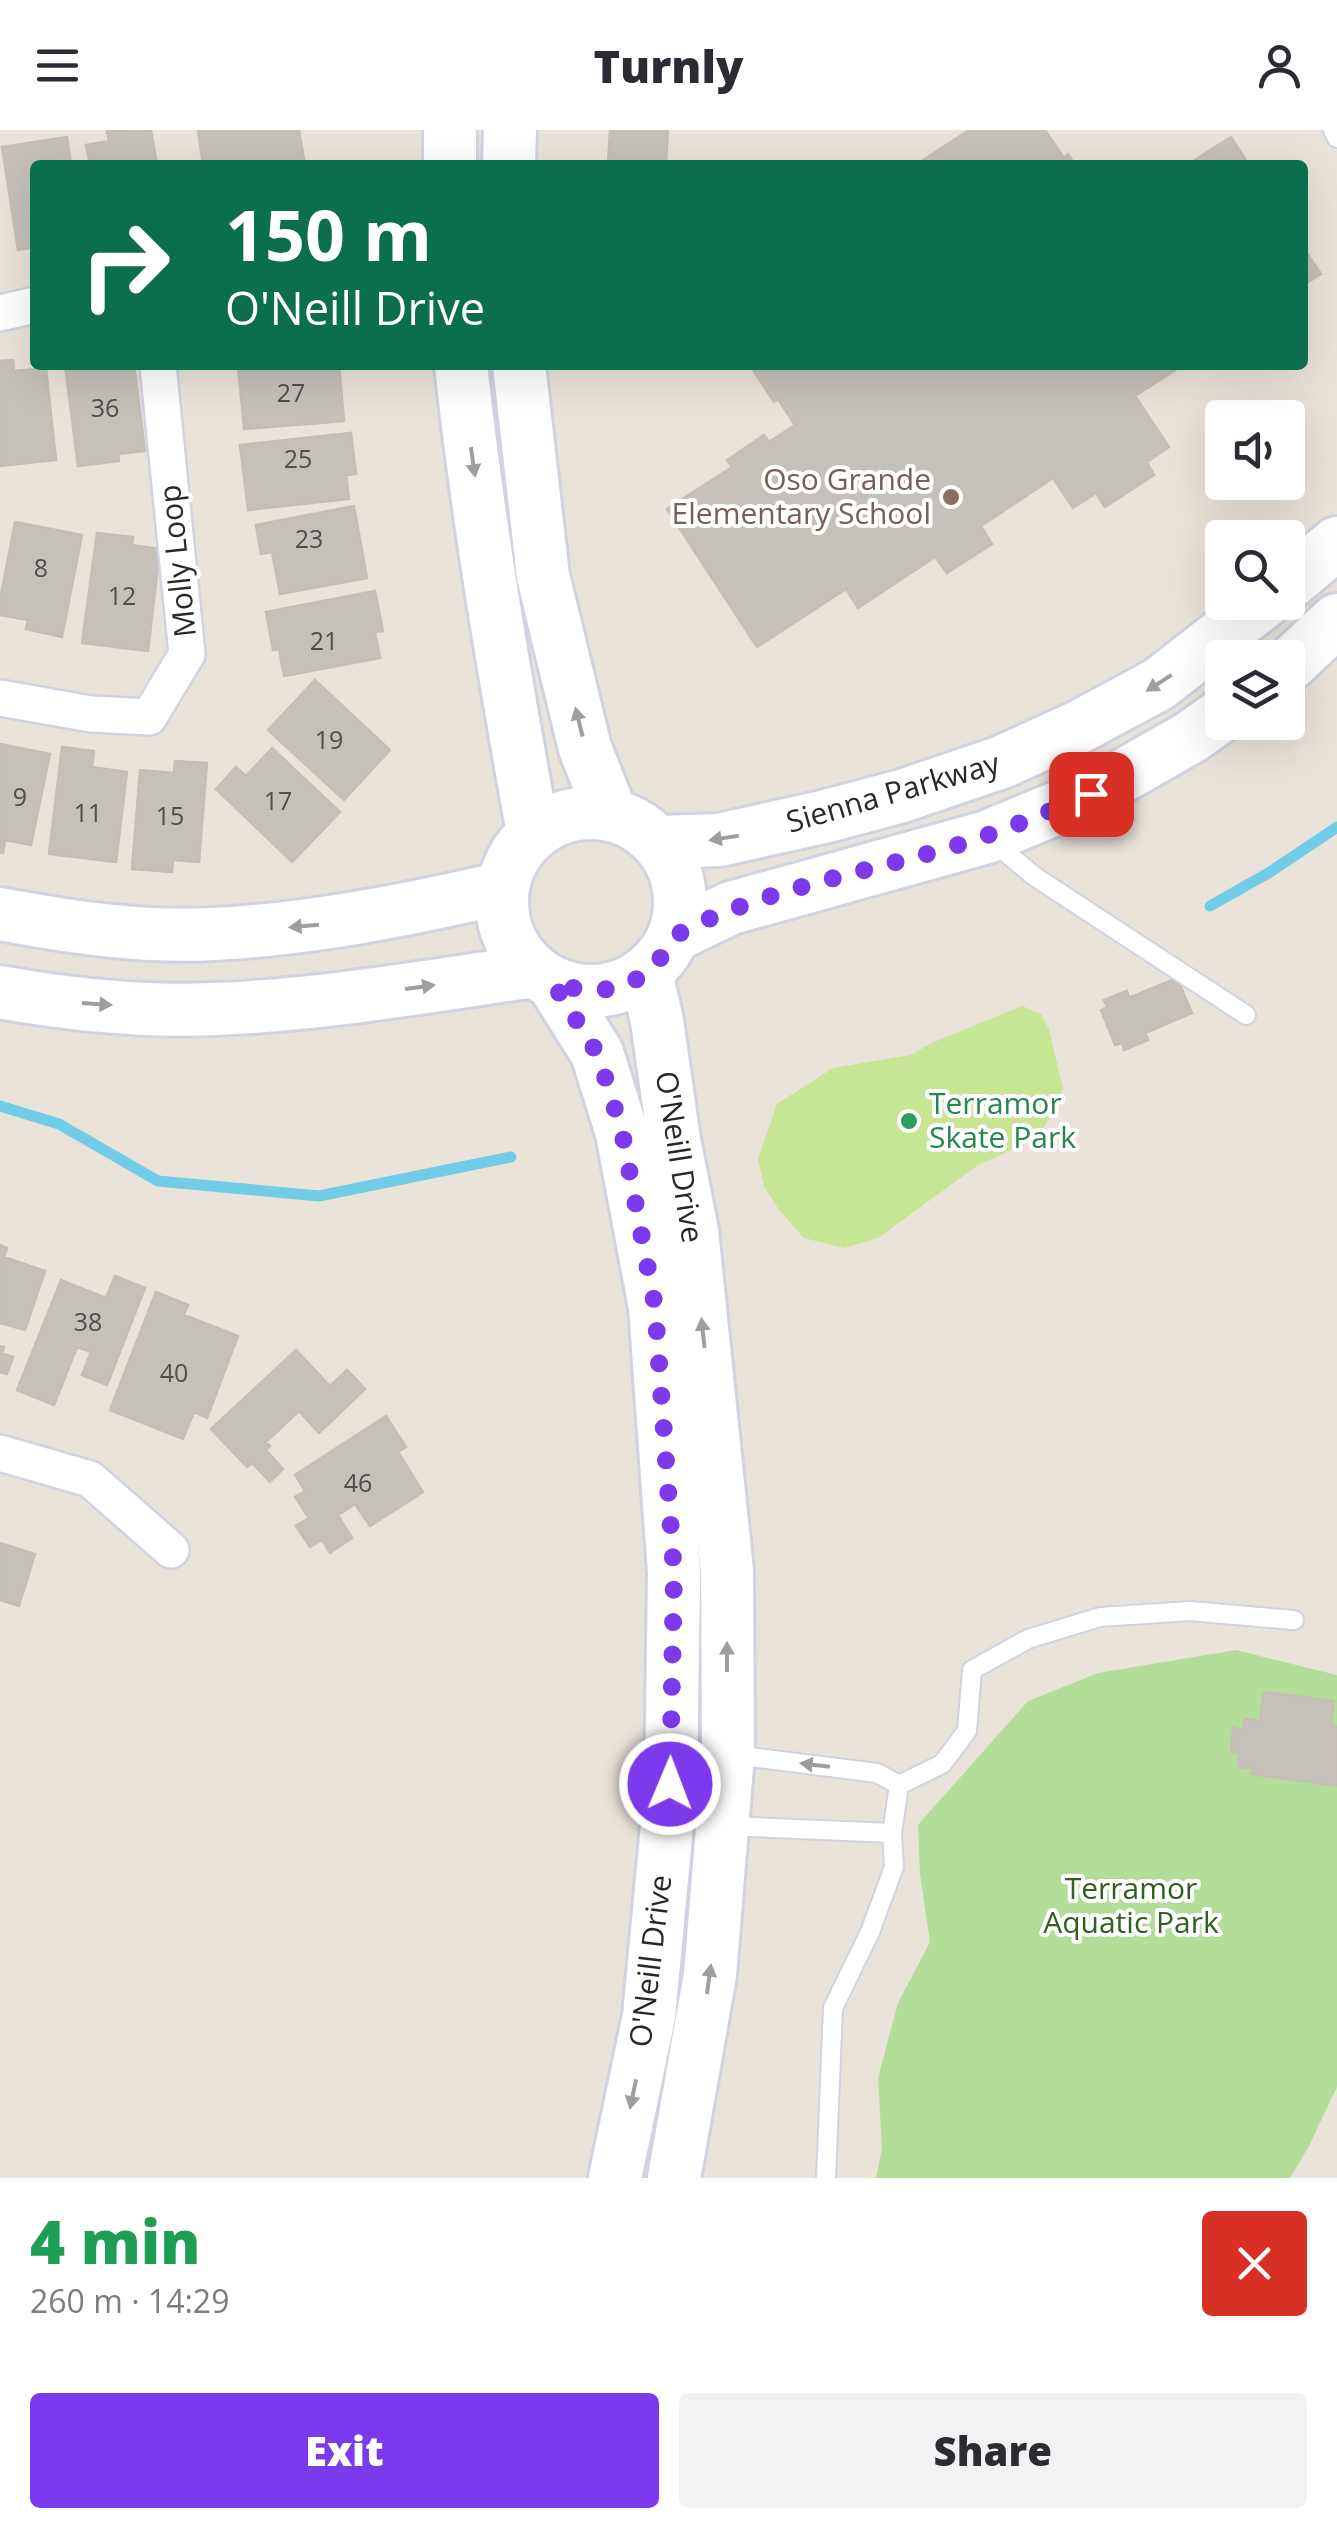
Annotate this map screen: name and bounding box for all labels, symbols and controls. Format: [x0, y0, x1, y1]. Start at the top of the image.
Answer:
text: Turnly [594, 35, 744, 96]
icon: menu [30, 38, 85, 93]
icon: person [1252, 38, 1307, 93]
text: 150 m [225, 186, 432, 282]
icon: right [60, 200, 190, 330]
text: O'Neill Drive [225, 277, 485, 338]
house number: 27 [277, 375, 305, 409]
house number: 36 [91, 390, 119, 424]
map controls [1205, 400, 1305, 740]
button: sound [1205, 400, 1305, 500]
house number: 25 [284, 441, 312, 475]
one-way arrow [466, 446, 482, 478]
place label: Oso Grande Elementary School [672, 458, 931, 533]
street label: Molly Loop [148, 483, 205, 639]
marker: Oso Grande Elementary School [940, 486, 962, 508]
button: search [1205, 520, 1305, 620]
house number: 23 [295, 521, 323, 555]
house number: 8 [34, 550, 48, 584]
house number: 12 [108, 578, 136, 612]
house number: 21 [310, 623, 338, 657]
button: layers [1205, 640, 1305, 740]
one-way arrow [1145, 673, 1172, 691]
one-way arrow [571, 706, 586, 737]
house number: 19 [315, 722, 343, 756]
street label: Sienna Parkway [781, 741, 1005, 842]
pin [1049, 752, 1134, 837]
icon: arrive [1064, 767, 1119, 822]
house number: 9 [13, 779, 27, 813]
house number: 17 [264, 783, 292, 817]
house number: 11 [74, 795, 102, 829]
house number: 15 [156, 798, 184, 832]
one-way arrow [707, 830, 739, 846]
one-way arrow [287, 918, 319, 934]
one-way arrow [405, 979, 437, 995]
one-way arrow [81, 996, 113, 1012]
street label: O'Neill Drive [647, 1068, 714, 1246]
place label: Terramor Skate Park [929, 1082, 1076, 1157]
marker: Terramor Skate Park [898, 1110, 920, 1132]
house number: 38 [74, 1304, 102, 1338]
one-way arrow [695, 1317, 711, 1348]
house number: 40 [160, 1355, 188, 1389]
house number: 46 [344, 1465, 372, 1499]
one-way arrow [719, 1640, 735, 1672]
position arrow [618, 1732, 722, 1836]
one-way arrow [799, 1757, 830, 1773]
park label: Terramor Aquatic Park [1043, 1867, 1219, 1942]
street label: O'Neill Drive [619, 1872, 680, 2049]
one-way arrow [701, 1962, 717, 1994]
one-way arrow [624, 2079, 640, 2110]
text: 4 min [30, 2200, 200, 2282]
button: close [1202, 2211, 1307, 2316]
text: 260 m · 14:29 [30, 2279, 229, 2322]
button: Exit [30, 2393, 659, 2508]
button: Share [679, 2393, 1307, 2508]

